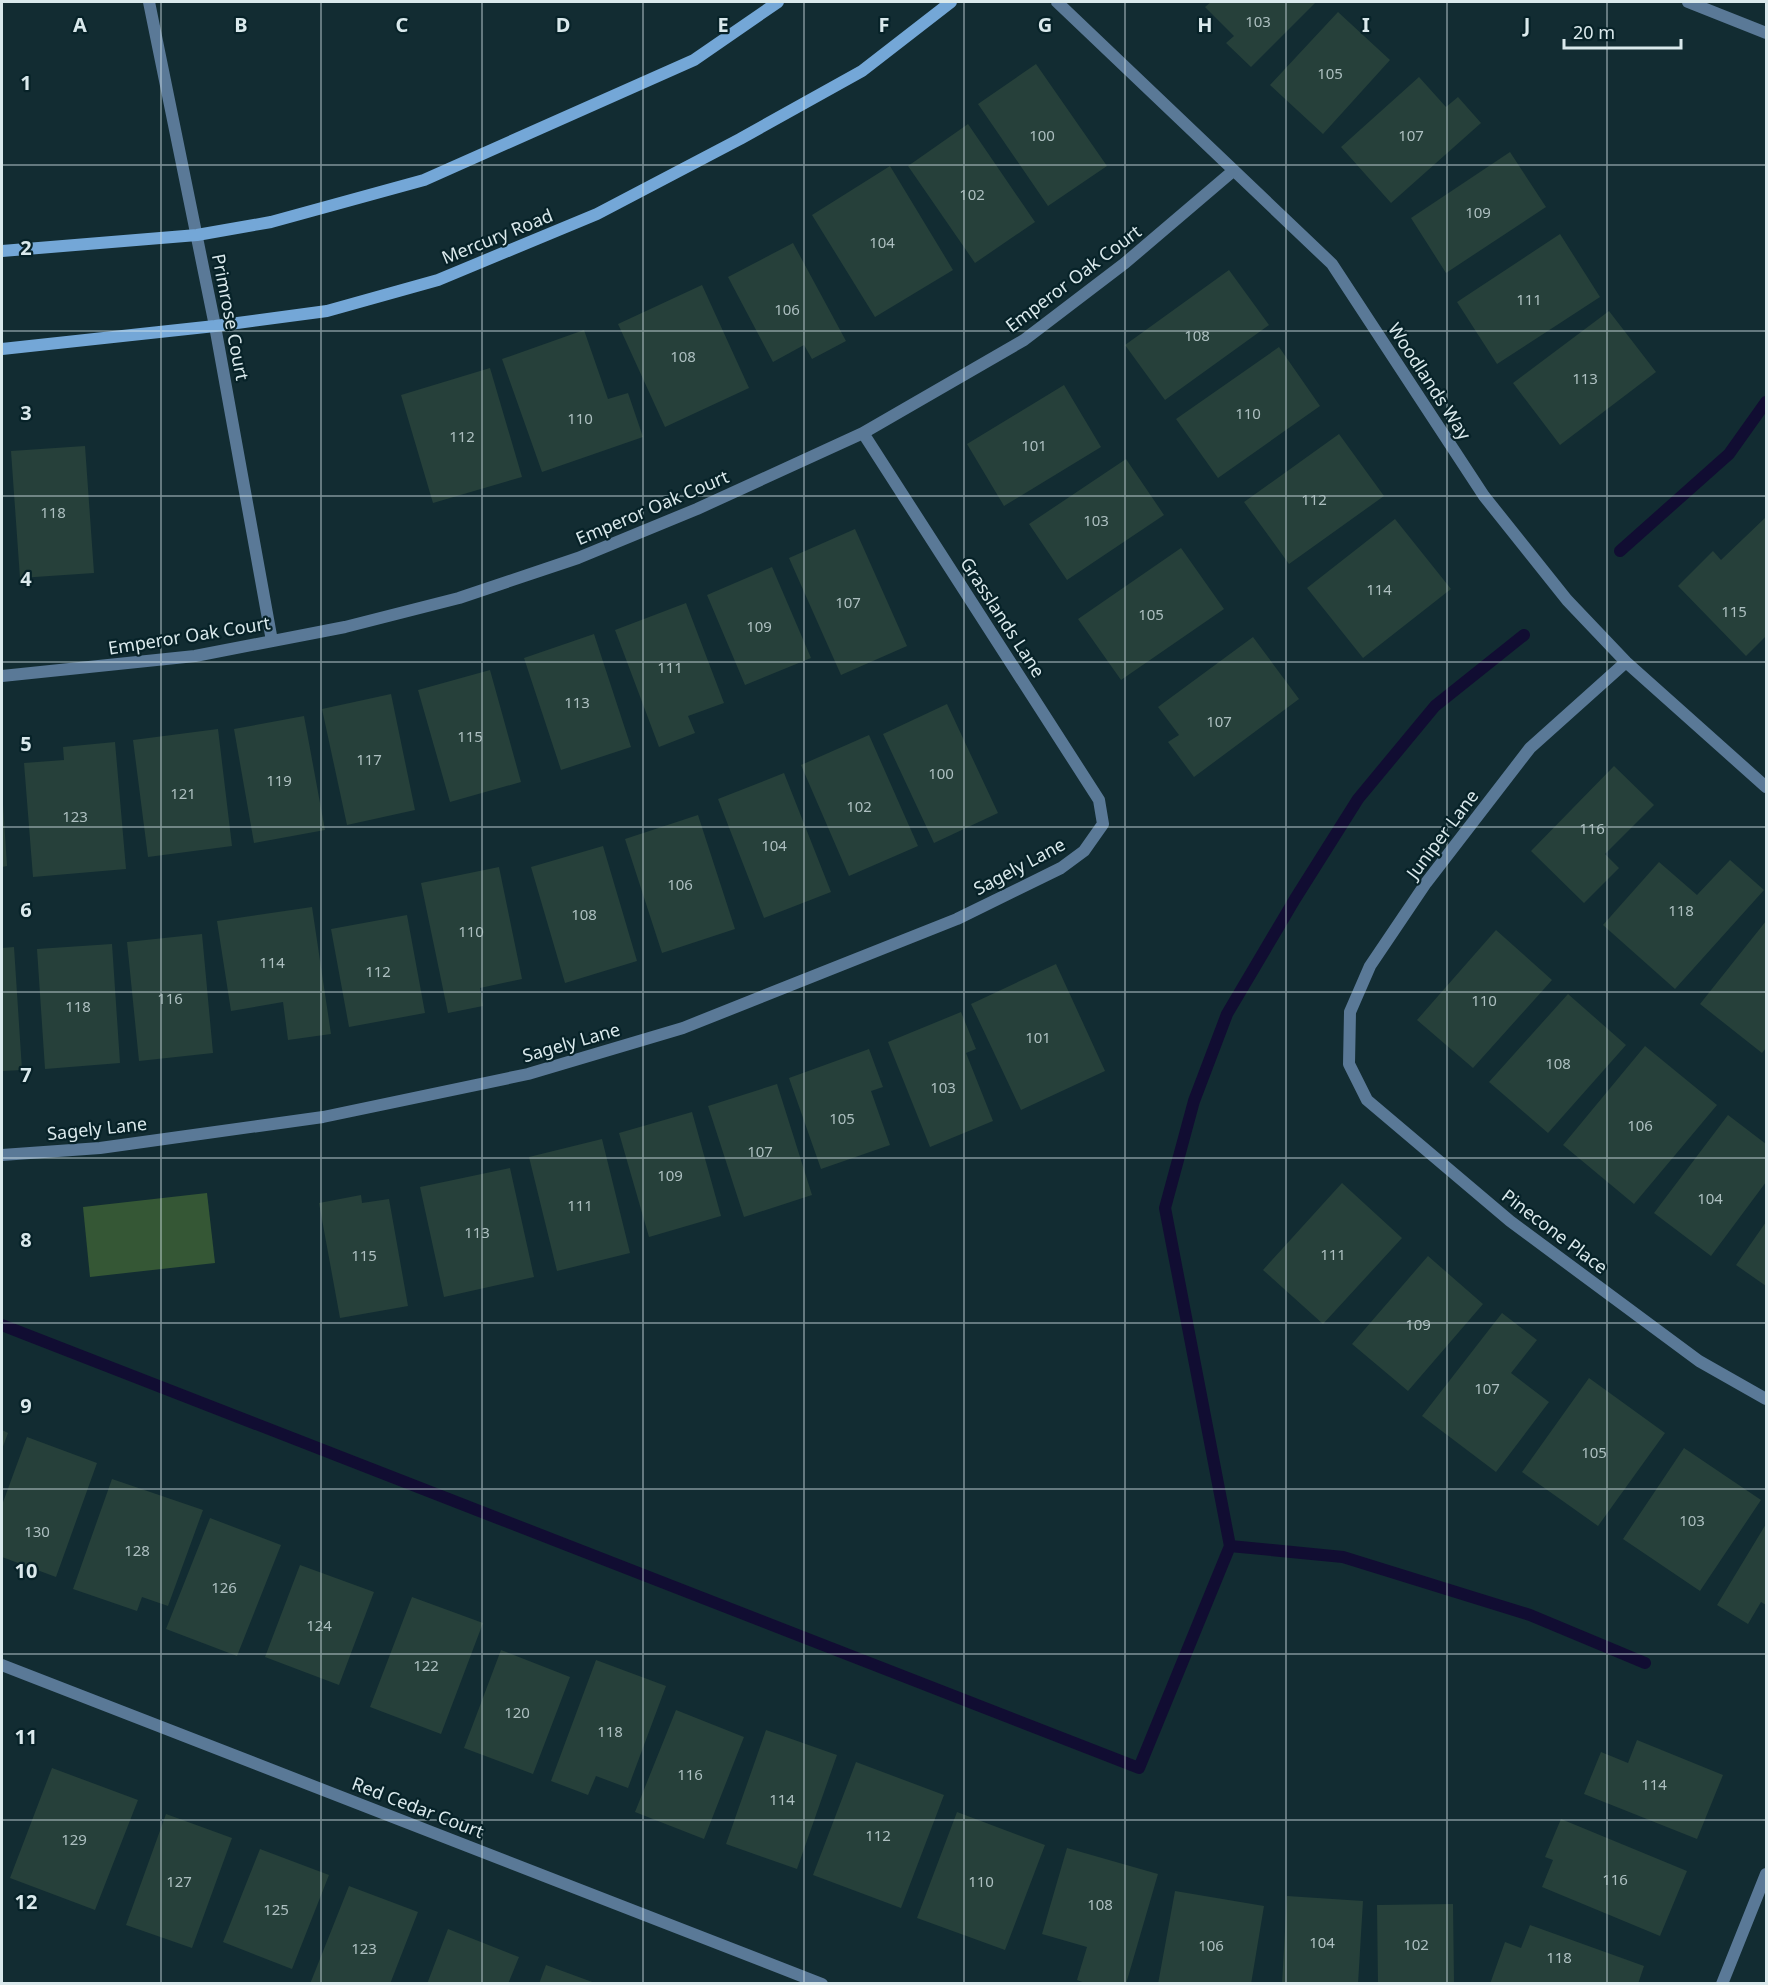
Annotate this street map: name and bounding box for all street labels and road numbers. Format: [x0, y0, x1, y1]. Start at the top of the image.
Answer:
street label: Mercury Road [438, 203, 556, 269]
street label: Emperor Oak Court [1000, 219, 1146, 337]
street label: Primrose Court [207, 252, 255, 383]
street label: Woodlands Way [1383, 318, 1477, 445]
street label: Emperor Oak Court [572, 464, 733, 550]
street label: Grasslands Lane [955, 552, 1051, 682]
street label: Emperor Oak Court [106, 610, 272, 660]
street label: Juniper Lane [1399, 784, 1483, 885]
street label: Sagely Lane [969, 832, 1069, 900]
street label: Sagely Lane [519, 1017, 623, 1067]
street label: Sagely Lane [46, 1111, 148, 1145]
street label: Pinecone Place [1497, 1183, 1613, 1279]
street label: Red Cedar Court [349, 1771, 488, 1843]

